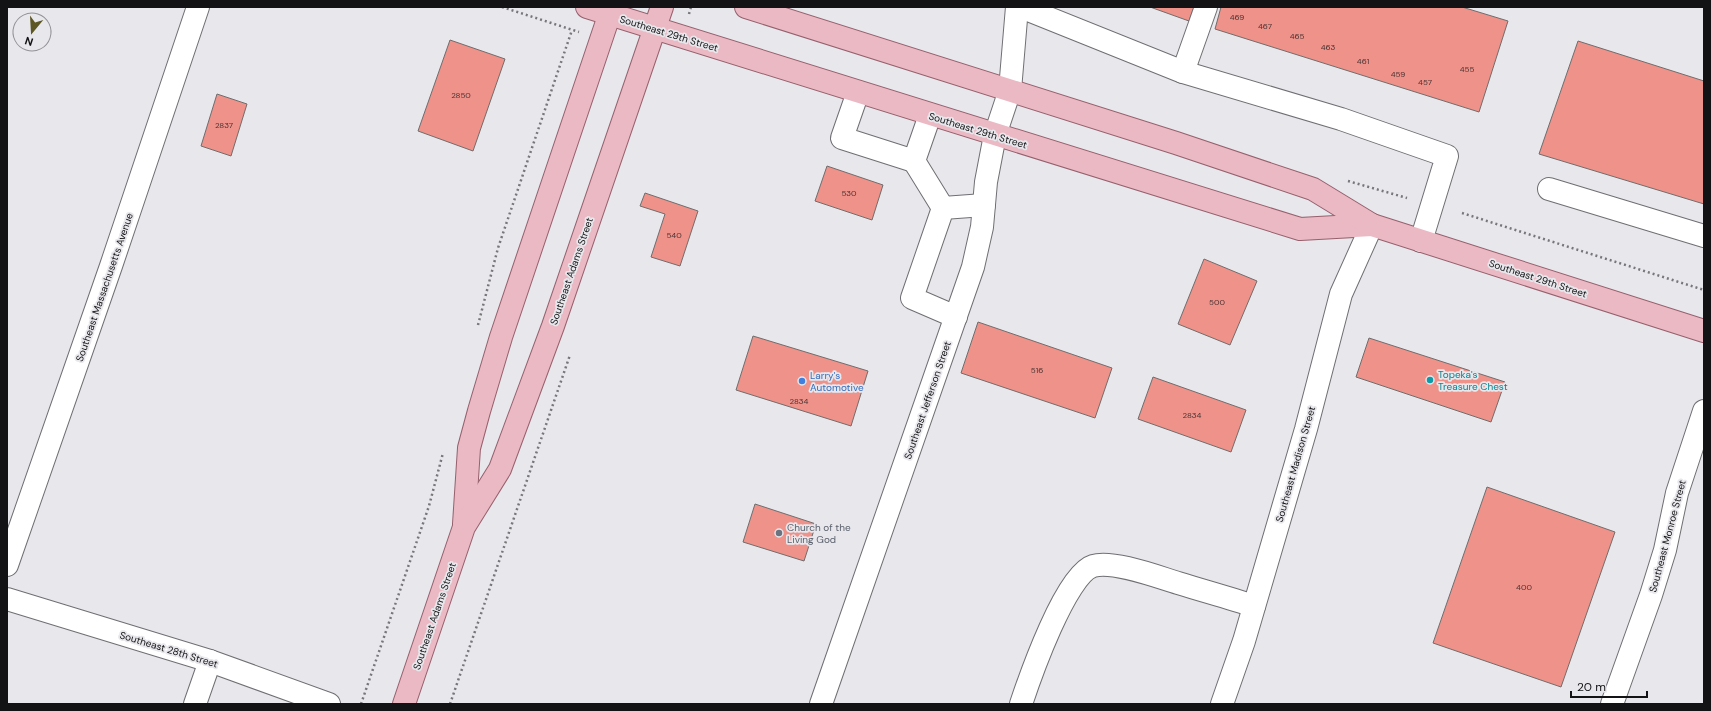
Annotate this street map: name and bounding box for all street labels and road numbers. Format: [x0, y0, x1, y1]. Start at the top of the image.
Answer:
street label: Southeast 29th Street [618, 12, 720, 55]
street label: Southeast 29th Street [927, 109, 1029, 152]
street label: Southeast Massachusetts Avenue [73, 211, 136, 363]
street label: Southeast Adams Street [547, 216, 596, 327]
street label: Southeast 29th Street [1487, 256, 1589, 300]
street label: Southeast Jefferson Street [901, 339, 954, 461]
street label: Southeast Madison Street [1273, 405, 1318, 524]
street label: Southeast Monroe Street [1646, 478, 1689, 594]
street label: Southeast Adams Street [410, 561, 459, 672]
street label: Southeast 28th Street [118, 628, 220, 671]

